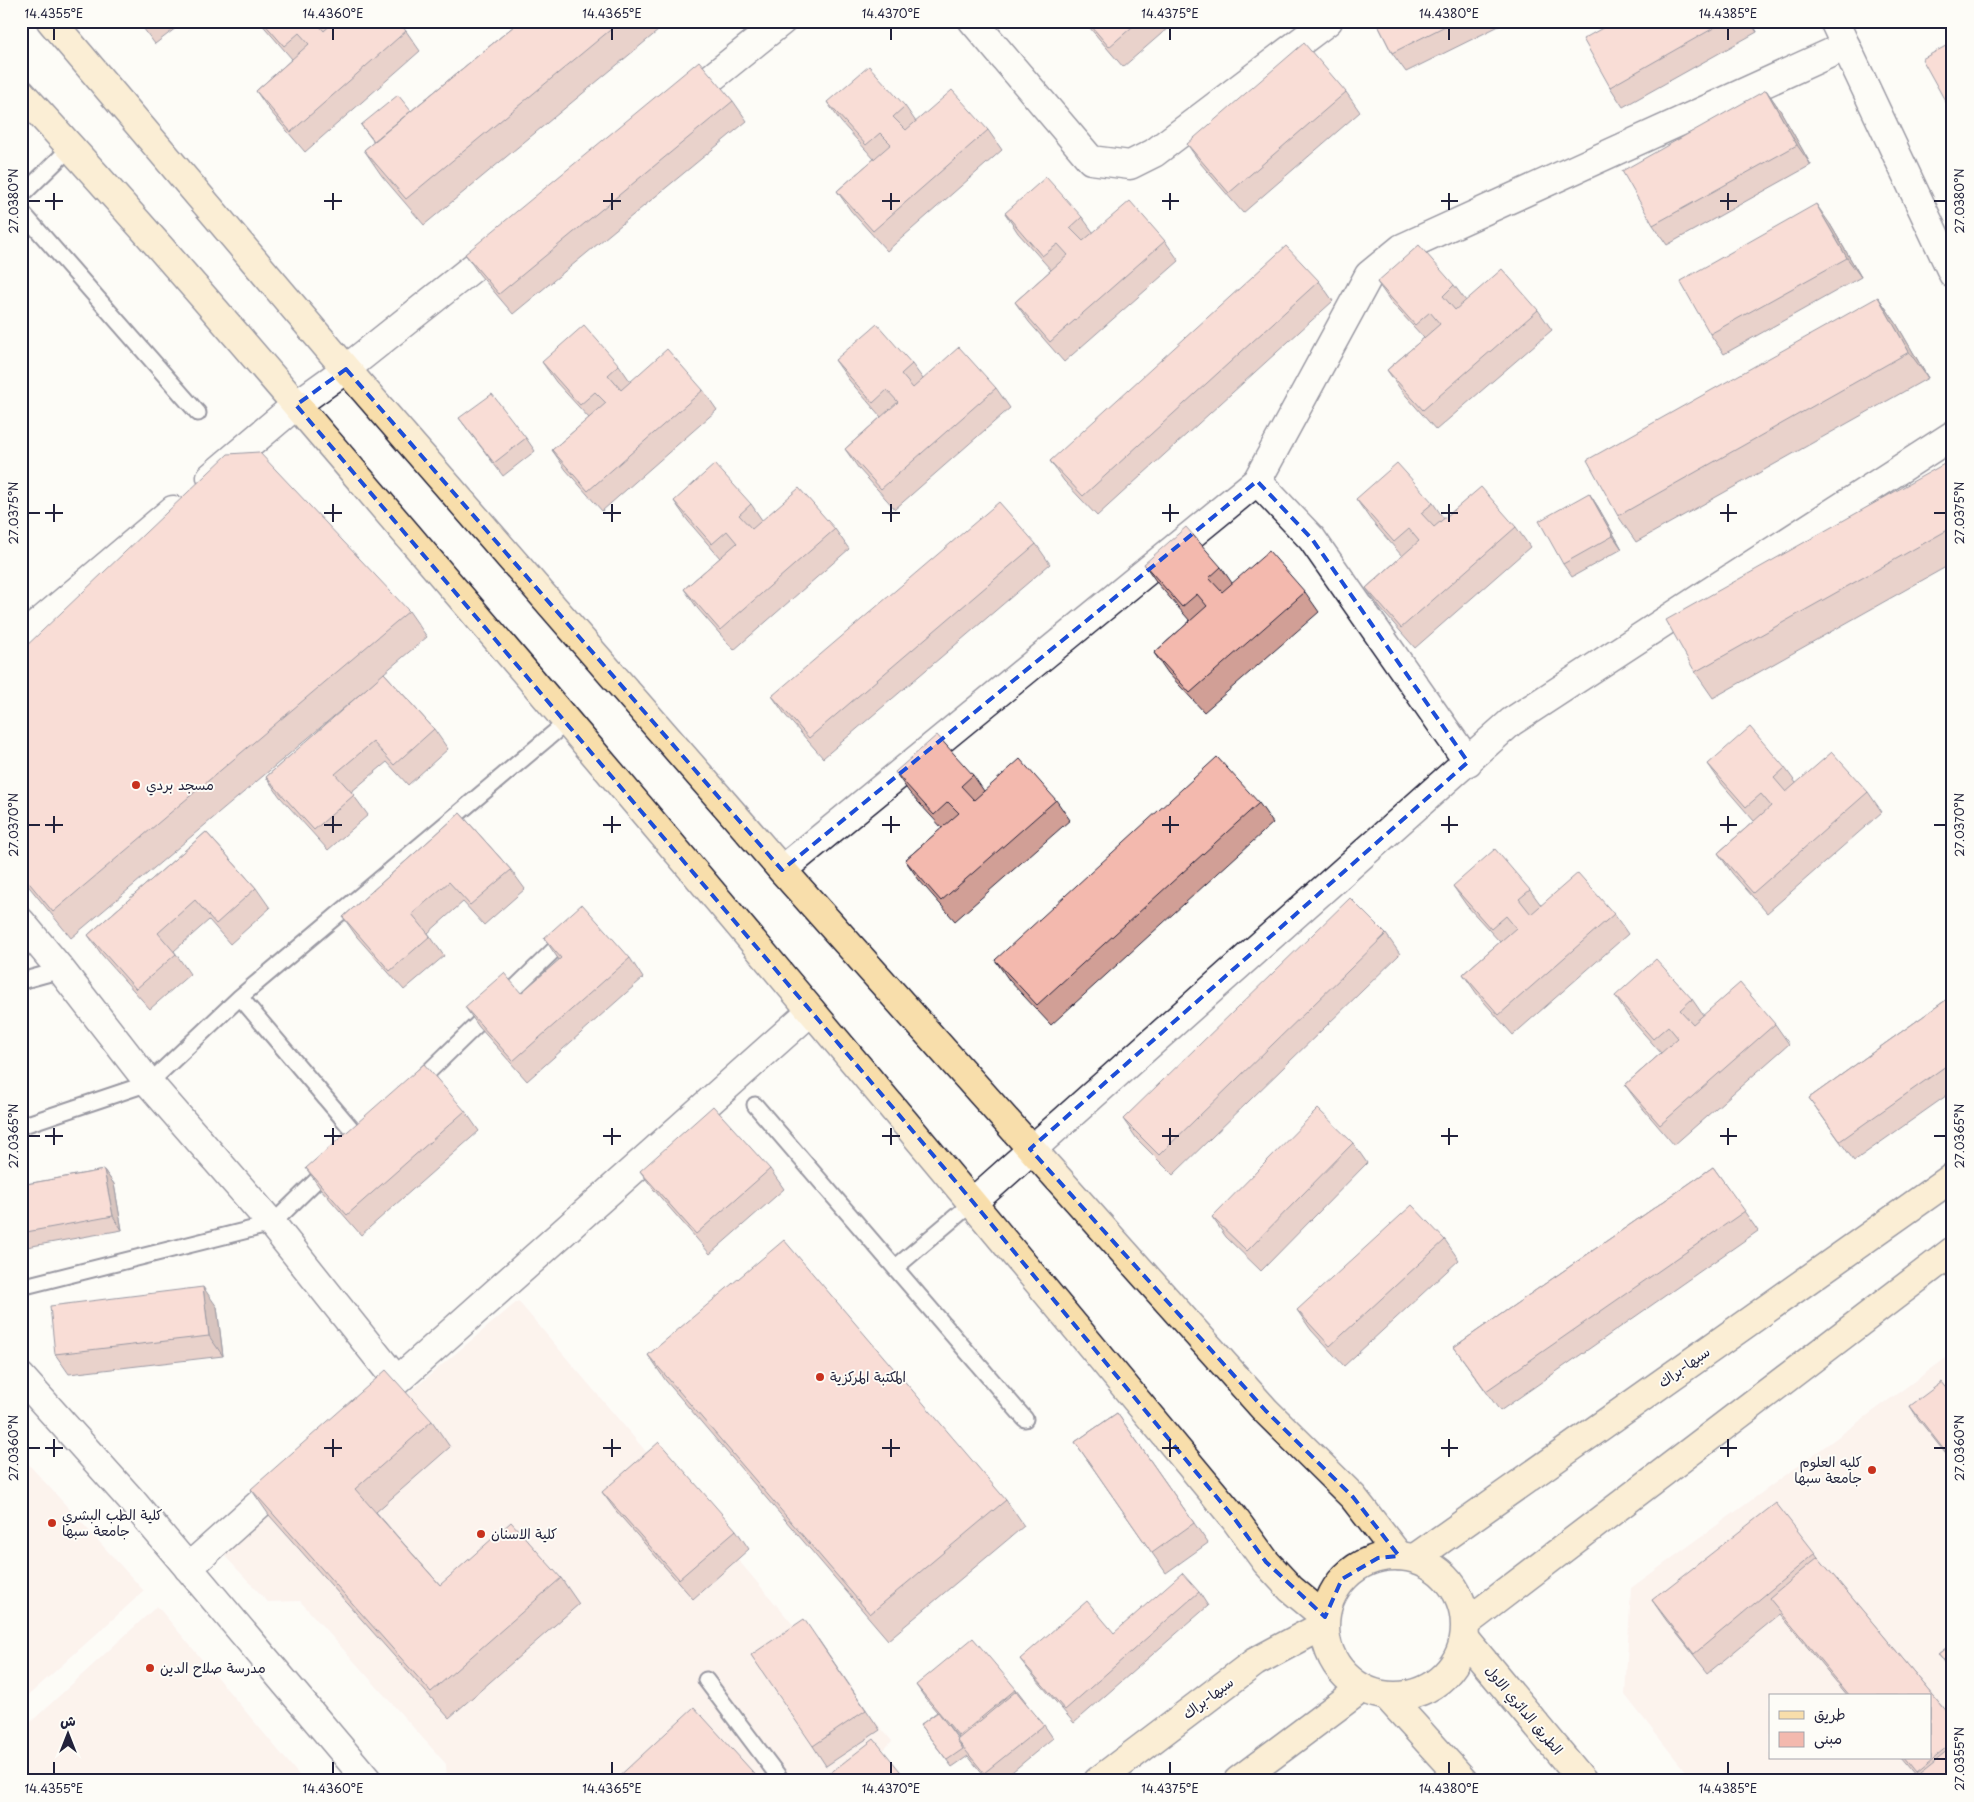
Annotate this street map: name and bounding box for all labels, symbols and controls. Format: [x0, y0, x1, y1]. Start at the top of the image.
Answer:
text: 14.4355°E [25, 4, 83, 22]
text: 14.4360°E [303, 4, 363, 22]
text: 14.4365°E [582, 4, 642, 22]
text: 14.4370°E [862, 4, 920, 22]
text: 14.4375°E [1141, 4, 1199, 22]
text: 14.4380°E [1419, 4, 1479, 22]
text: 14.4385°E [1699, 4, 1757, 22]
text: 27.0380°N [4, 168, 22, 234]
text: 27.0380°N [1950, 168, 1968, 234]
text: 27.0375°N [4, 482, 22, 544]
text: 27.0375°N [1950, 482, 1968, 544]
place label: مسجد بردي [146, 774, 214, 796]
marker: مسجد بردي [130, 779, 142, 791]
text: 27.0370°N [4, 793, 22, 857]
text: 27.0370°N [1950, 793, 1968, 857]
text: 27.0365°N [4, 1104, 22, 1168]
text: 27.0365°N [1950, 1104, 1968, 1168]
street label: سبها-براك [1653, 1341, 1714, 1392]
place label: المكتبة المركزية [830, 1366, 906, 1387]
marker: المكتبة المركزية [814, 1371, 826, 1383]
text: 27.0360°N [4, 1415, 22, 1481]
text: 27.0360°N [1950, 1415, 1968, 1481]
place label: كليه العلوم جامعة سبها [1794, 1451, 1862, 1488]
marker: كليه العلوم جامعة سبها [1866, 1464, 1878, 1476]
place label: كلية الطب البشري جامعة سبها [62, 1504, 163, 1541]
marker: كلية الطب البشري جامعة سبها [46, 1517, 58, 1529]
place label: كلية الاسنان [491, 1523, 557, 1544]
marker: كلية الاسنان [475, 1528, 487, 1540]
place label: مدرسة صلاح الدين [160, 1657, 266, 1678]
street label: الطريق الدائري الاول [1480, 1660, 1568, 1760]
marker: مدرسة صلاح الدين [144, 1662, 156, 1674]
street label: سبها-براك [1178, 1671, 1238, 1724]
legend [1769, 1694, 1932, 1760]
text: طريق [1814, 1702, 1846, 1725]
north arrow [42, 1710, 92, 1760]
text: ش [60, 1710, 76, 1731]
text: مبنى [1814, 1726, 1842, 1749]
text: 27.0355°N [1950, 1727, 1968, 1791]
text: 14.4355°E [25, 1779, 83, 1797]
text: 14.4360°E [303, 1779, 363, 1797]
text: 14.4365°E [582, 1779, 642, 1797]
text: 14.4370°E [862, 1779, 920, 1797]
text: 14.4375°E [1141, 1779, 1199, 1797]
text: 14.4380°E [1419, 1779, 1479, 1797]
text: 14.4385°E [1699, 1779, 1757, 1797]

